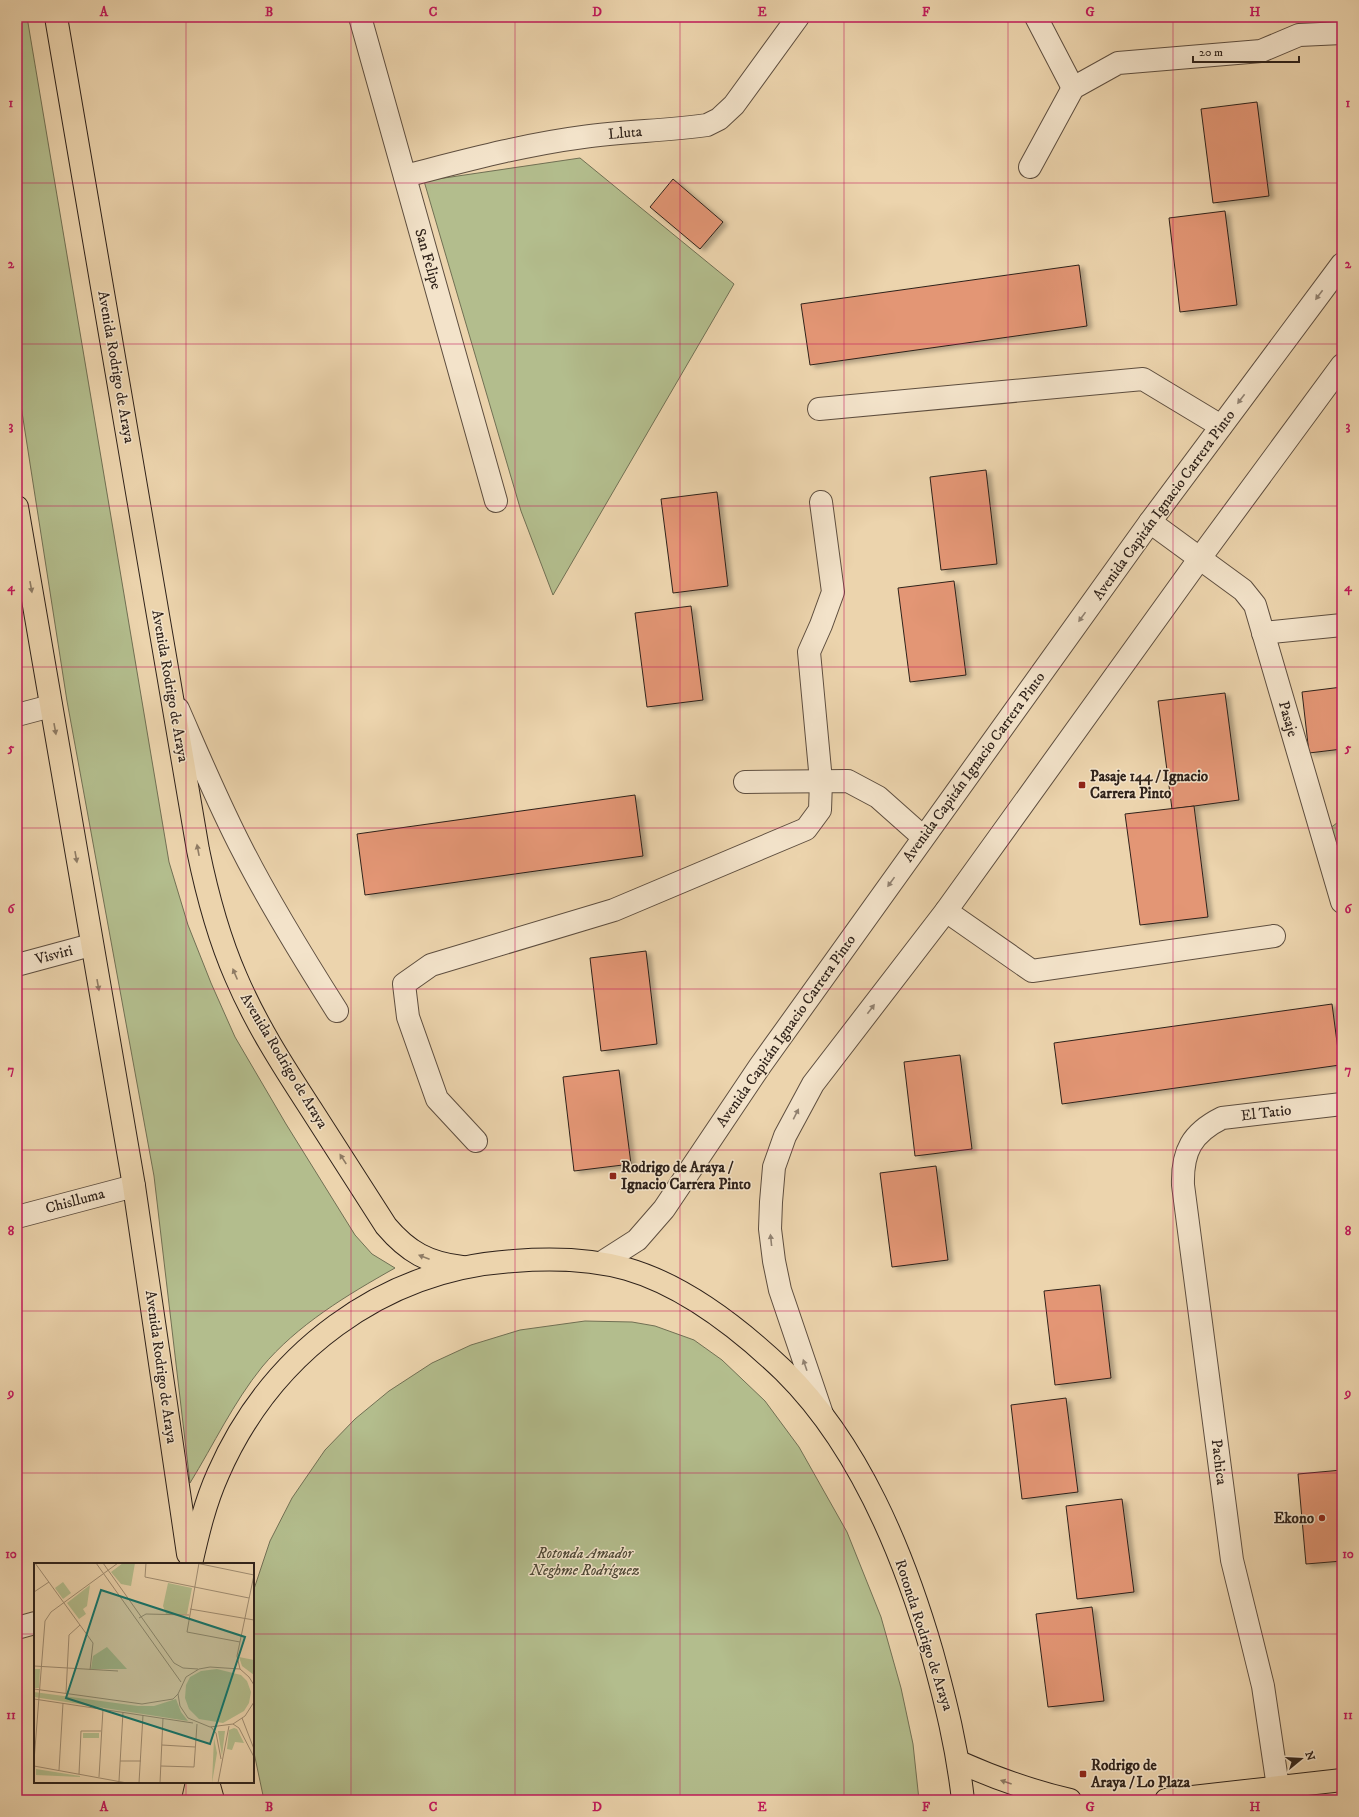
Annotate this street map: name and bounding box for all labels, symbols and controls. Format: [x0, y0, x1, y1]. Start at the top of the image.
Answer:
text: A [99, 4, 109, 20]
text: B [265, 4, 273, 20]
text: C [429, 4, 438, 20]
text: D [592, 4, 602, 20]
text: E [757, 4, 767, 20]
text: F [922, 4, 931, 20]
text: G [1085, 4, 1095, 20]
text: H [1250, 4, 1261, 20]
scale bar [1193, 38, 1299, 64]
text: 20 m [1199, 45, 1223, 60]
text: 1 [9, 95, 14, 111]
text: 1 [1346, 95, 1351, 111]
street label: Lluta [607, 122, 643, 144]
street label: San Felipe [410, 226, 446, 292]
text: 2 [8, 256, 15, 272]
text: 2 [1345, 256, 1352, 272]
street label: Avenida Rodrigo de Araya [93, 289, 139, 445]
one-way arrow [1315, 290, 1323, 301]
one-way arrow [1237, 394, 1245, 405]
street label: Avenida Capitán Ignacio Carrera Pinto [1089, 406, 1239, 604]
text: 3 [9, 418, 14, 434]
text: 3 [1346, 418, 1351, 434]
text: 4 [6, 579, 15, 596]
text: 4 [1343, 579, 1352, 596]
one-way arrow [28, 581, 34, 593]
street label: Avenida Rodrigo de Araya [147, 608, 193, 764]
one-way arrow [1078, 612, 1086, 622]
street label: Avenida Capitán Ignacio Carrera Pinto [899, 668, 1049, 866]
street label: Pasaje [1274, 699, 1302, 739]
one-way arrow [52, 723, 58, 735]
text: 5 [7, 740, 15, 756]
text: 5 [1344, 740, 1352, 756]
place label: Pasaje 144 / Ignacio Carrera Pinto [1090, 767, 1209, 803]
marker: Pasaje 144 / Ignacio Carrera Pinto [1077, 780, 1087, 790]
one-way arrow [194, 844, 200, 856]
one-way arrow [73, 851, 79, 863]
one-way arrow [887, 877, 895, 887]
text: 6 [8, 901, 16, 917]
text: 6 [1345, 901, 1353, 917]
street label: Avenida Capitán Ignacio Carrera Pinto [712, 931, 860, 1131]
street label: Visviri [32, 941, 75, 969]
one-way arrow [231, 968, 237, 980]
one-way arrow [95, 979, 101, 991]
street label: Avenida Rodrigo de Araya [236, 990, 332, 1133]
one-way arrow [867, 1003, 875, 1014]
text: 7 [8, 1062, 15, 1078]
text: 7 [1345, 1062, 1352, 1078]
street label: El Tatio [1240, 1100, 1292, 1126]
one-way arrow [793, 1109, 799, 1120]
one-way arrow [339, 1154, 347, 1164]
place label: Rodrigo de Araya / Ignacio Carrera Pinto [621, 1158, 752, 1194]
marker: Rodrigo de Araya / Ignacio Carrera Pinto [608, 1171, 618, 1181]
street label: Chislluma [43, 1184, 107, 1218]
text: 8 [8, 1223, 15, 1239]
text: 8 [1345, 1223, 1352, 1239]
one-way arrow [768, 1234, 774, 1246]
one-way arrow [418, 1254, 430, 1260]
street label: Avenida Rodrigo de Araya [141, 1289, 181, 1445]
one-way arrow [802, 1358, 808, 1370]
text: 9 [7, 1385, 14, 1401]
text: 9 [1344, 1385, 1351, 1401]
street label: Pachica [1207, 1438, 1231, 1487]
place label: Ekono [1274, 1509, 1315, 1528]
marker: Ekono [1317, 1513, 1327, 1523]
park label: Rotonda Amador Neghme Rodríguez [529, 1544, 640, 1580]
text: 10 [5, 1546, 17, 1562]
text: 10 [1342, 1546, 1354, 1562]
street label: Rotonda Rodrigo de Araya [891, 1557, 958, 1714]
inset map [34, 1563, 254, 1783]
text: 11 [6, 1707, 16, 1723]
text: 11 [1343, 1707, 1353, 1723]
north arrow [1281, 1739, 1321, 1779]
text: N [1302, 1750, 1318, 1763]
place label: Rodrigo de Araya / Lo Plaza [1090, 1756, 1191, 1792]
marker: Rodrigo de Araya / Lo Plaza [1078, 1769, 1088, 1779]
one-way arrow [999, 1778, 1011, 1784]
text: A [99, 1799, 109, 1815]
text: B [265, 1799, 273, 1815]
text: C [429, 1799, 438, 1815]
text: D [592, 1799, 602, 1815]
text: E [757, 1799, 767, 1815]
text: F [922, 1799, 931, 1815]
text: G [1085, 1799, 1095, 1815]
text: H [1250, 1799, 1261, 1815]

